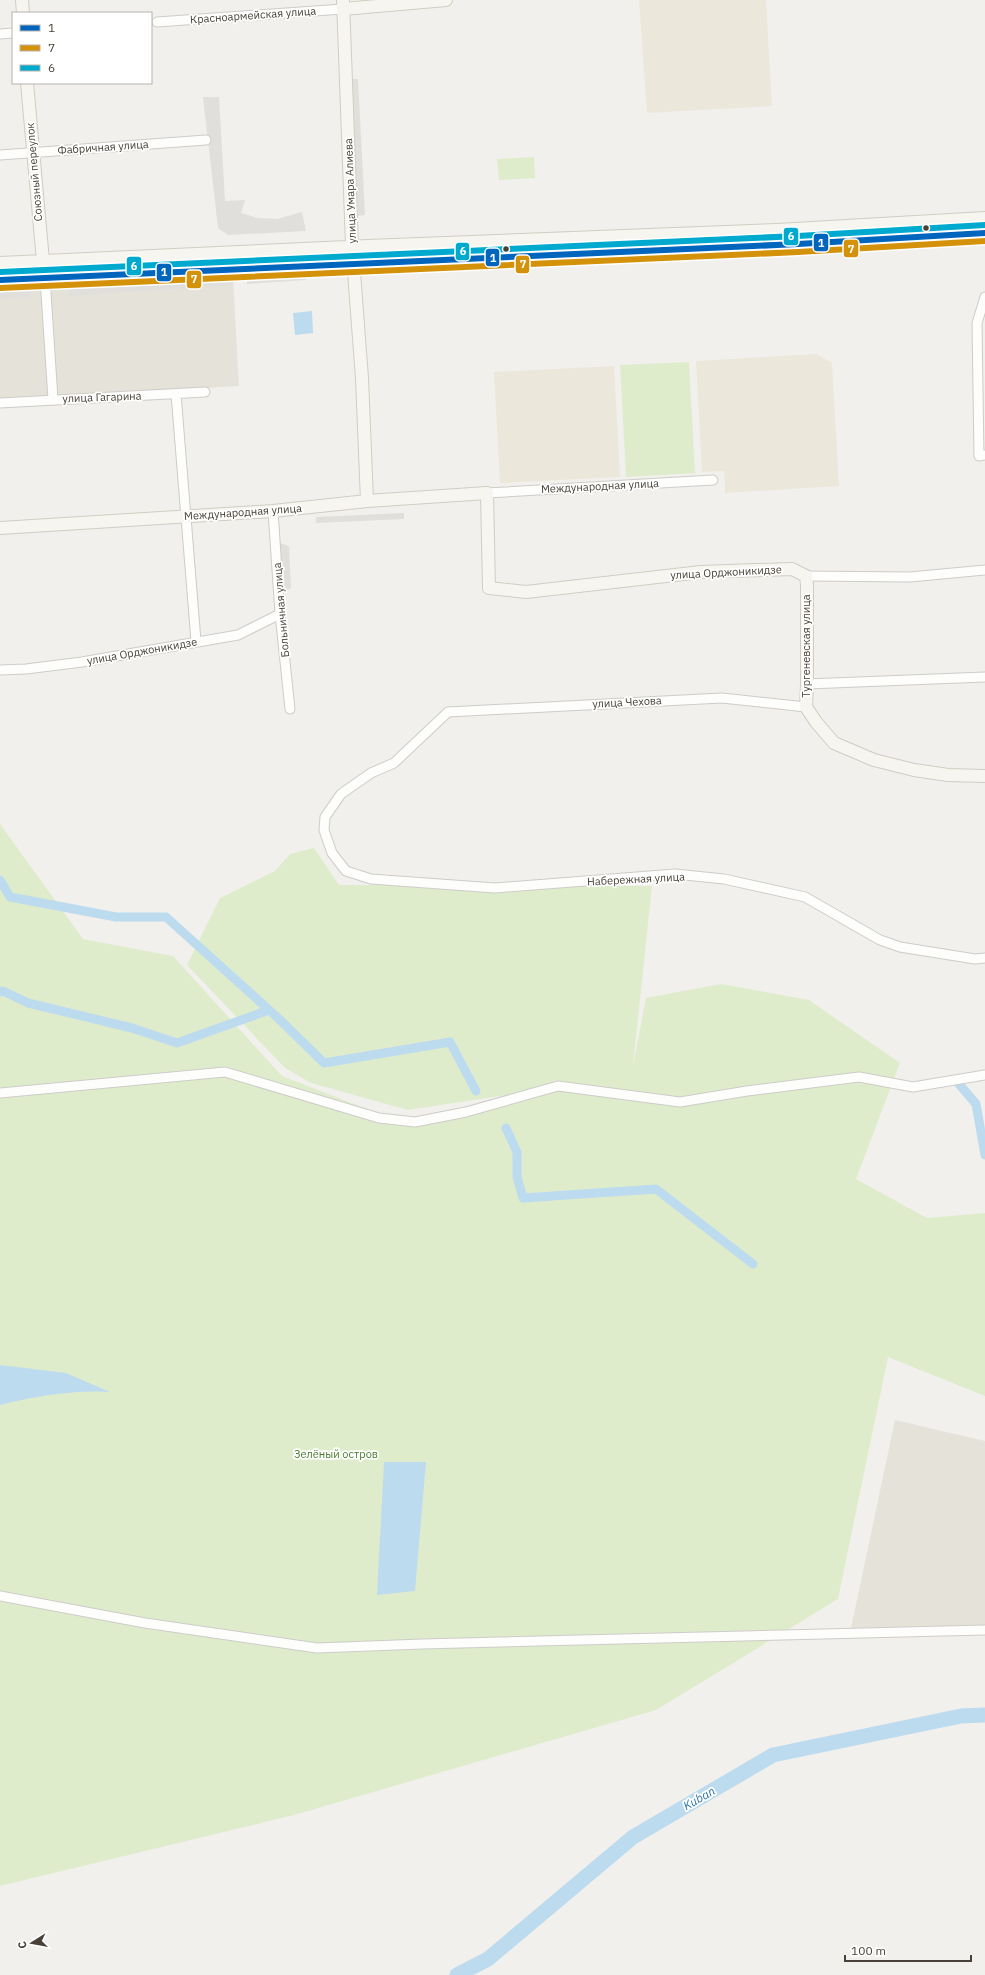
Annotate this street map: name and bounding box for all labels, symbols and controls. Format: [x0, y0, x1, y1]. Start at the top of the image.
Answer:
street label: Красноармейская улица [189, 4, 317, 26]
legend [12, 12, 152, 84]
text: 1 [48, 20, 55, 35]
text: 7 [48, 40, 55, 55]
text: 6 [48, 60, 55, 75]
street label: Союзный переулок [23, 122, 45, 222]
street label: Фабричная улица [57, 137, 149, 157]
street label: улица Умара Алиева [341, 138, 359, 244]
unlabelled marker [921, 223, 931, 233]
line badge: 6 [783, 227, 799, 246]
text: 6 [788, 229, 795, 243]
line badge: 1 [813, 233, 829, 252]
text: 1 [818, 236, 825, 250]
line badge: 7 [843, 239, 859, 258]
line badge: 6 [455, 242, 470, 261]
text: 7 [848, 242, 855, 256]
text: 6 [460, 244, 467, 258]
unlabelled marker [501, 244, 511, 254]
line badge: 1 [485, 248, 500, 267]
text: 1 [490, 251, 497, 265]
line badge: 7 [515, 255, 530, 274]
line badge: 6 [126, 256, 142, 276]
text: 7 [520, 257, 527, 271]
text: 6 [131, 259, 138, 273]
line badge: 1 [156, 263, 172, 282]
text: 1 [161, 265, 168, 279]
line badge: 7 [186, 270, 202, 289]
text: 7 [191, 272, 198, 286]
street label: улица Гагарина [62, 389, 142, 405]
street label: Международная улица [541, 476, 659, 496]
street label: Международная улица [184, 501, 303, 523]
street label: Больничная улица [270, 562, 292, 658]
street label: улица Орджоникидзе [670, 562, 782, 582]
street label: Тургеневская улица [799, 594, 813, 698]
street label: улица Орджоникидзе [86, 634, 198, 668]
street label: улица Чехова [592, 693, 662, 711]
street label: Набережная улица [587, 869, 685, 889]
park label: Зелёный остров [294, 1447, 378, 1461]
water label: Kuban [680, 1783, 718, 1813]
north arrow [12, 1923, 52, 1963]
scale bar [845, 1937, 971, 1963]
text: С [15, 1940, 30, 1950]
text: 100 m [851, 1943, 886, 1958]

